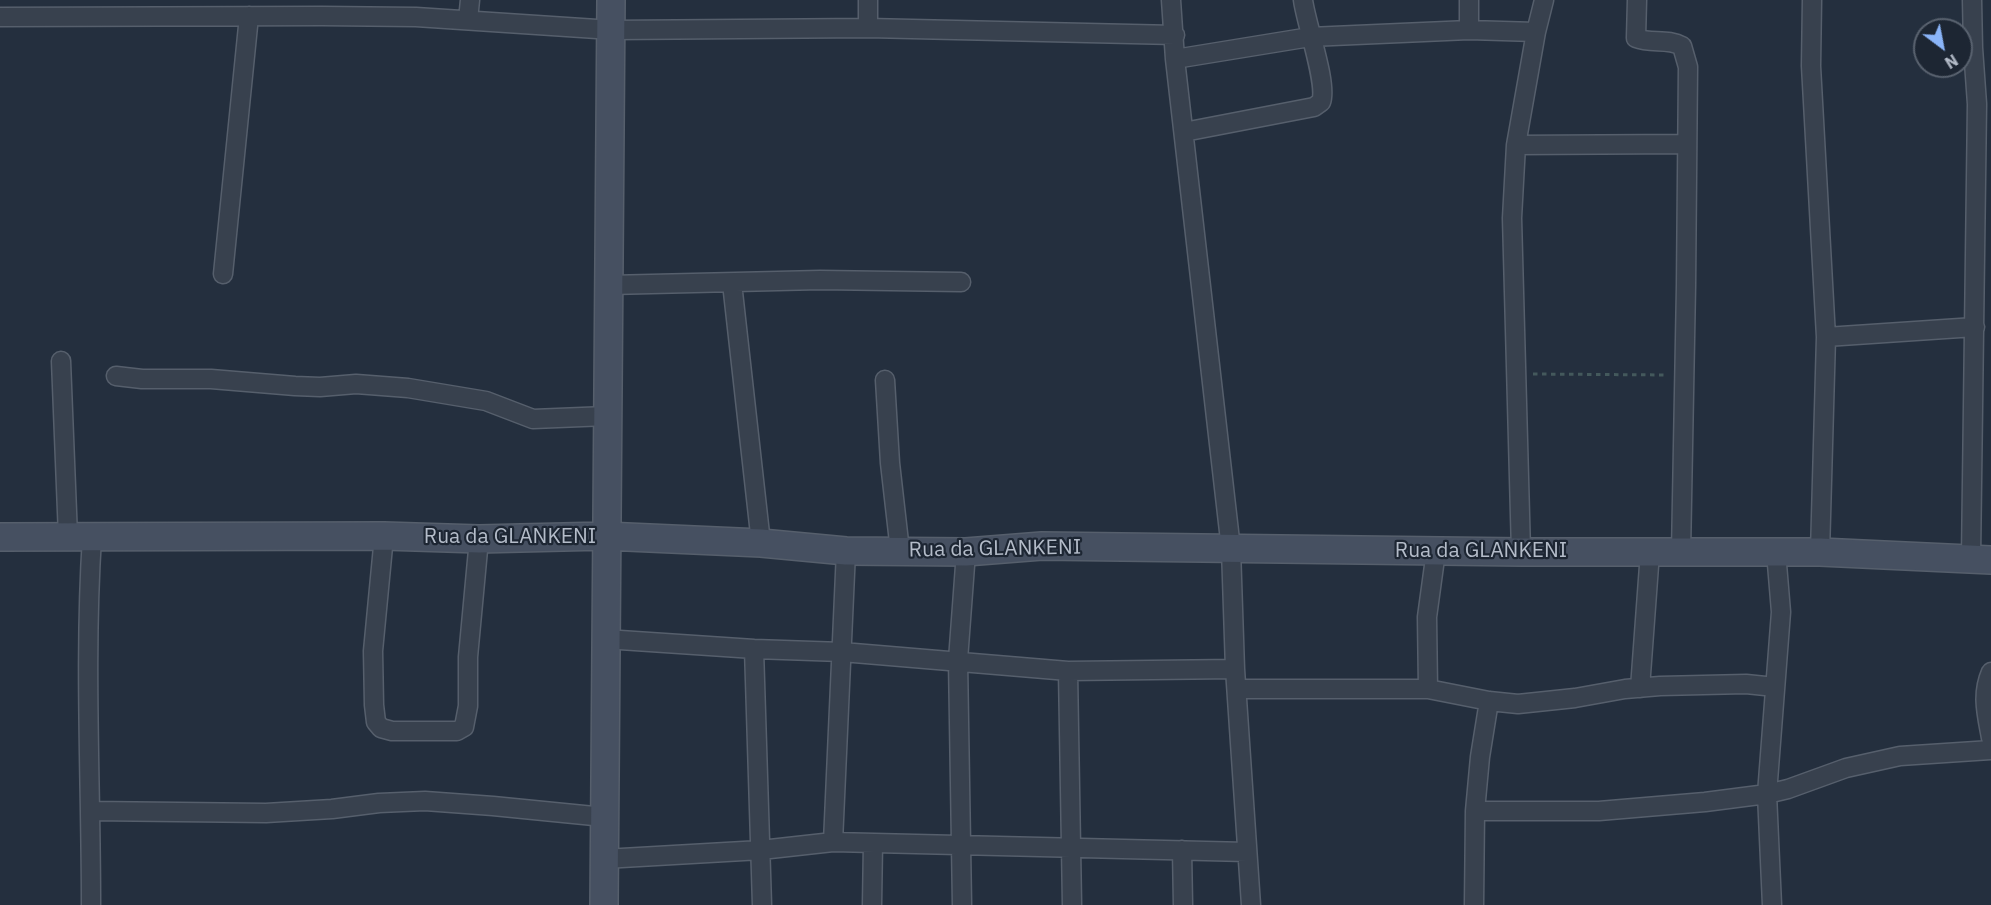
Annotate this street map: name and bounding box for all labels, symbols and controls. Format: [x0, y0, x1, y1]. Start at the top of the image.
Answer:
north arrow [1913, 18, 1973, 78]
text: N [1941, 50, 1962, 73]
street label: Rua da GLANKENI [424, 524, 596, 550]
street label: Rua da GLANKENI [909, 535, 1081, 563]
street label: Rua da GLANKENI [1395, 538, 1567, 564]

